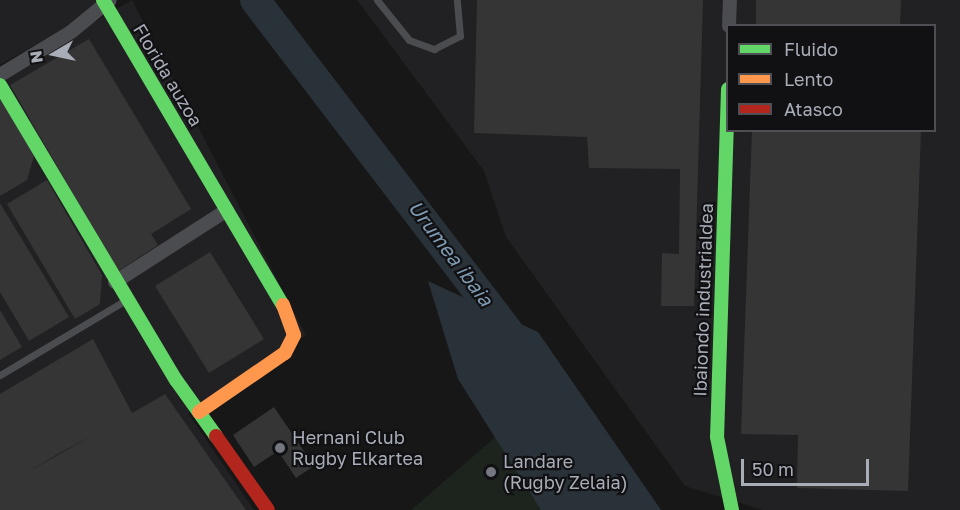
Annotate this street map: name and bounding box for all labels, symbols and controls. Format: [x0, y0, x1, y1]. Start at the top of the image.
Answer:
street label: Florida auzoa [129, 20, 207, 130]
north arrow [24, 24, 84, 84]
legend [726, 24, 936, 132]
text: Fluido [784, 38, 838, 60]
text: N [25, 49, 47, 64]
text: Lento [784, 68, 833, 90]
text: Atasco [784, 98, 843, 120]
water label: Urumea ibaia [404, 196, 498, 310]
street label: Ibaiondo industrialdea [689, 203, 717, 397]
place label: Hernani Club Rugby Elkartea [292, 427, 423, 470]
marker: Hernani Club Rugby Elkartea [273, 441, 287, 455]
scale bar [744, 447, 872, 485]
place label: Landare (Rugby Zelaia) [503, 451, 628, 494]
text: 50 m [752, 458, 794, 480]
marker: Landare (Rugby Zelaia) [484, 465, 498, 479]

